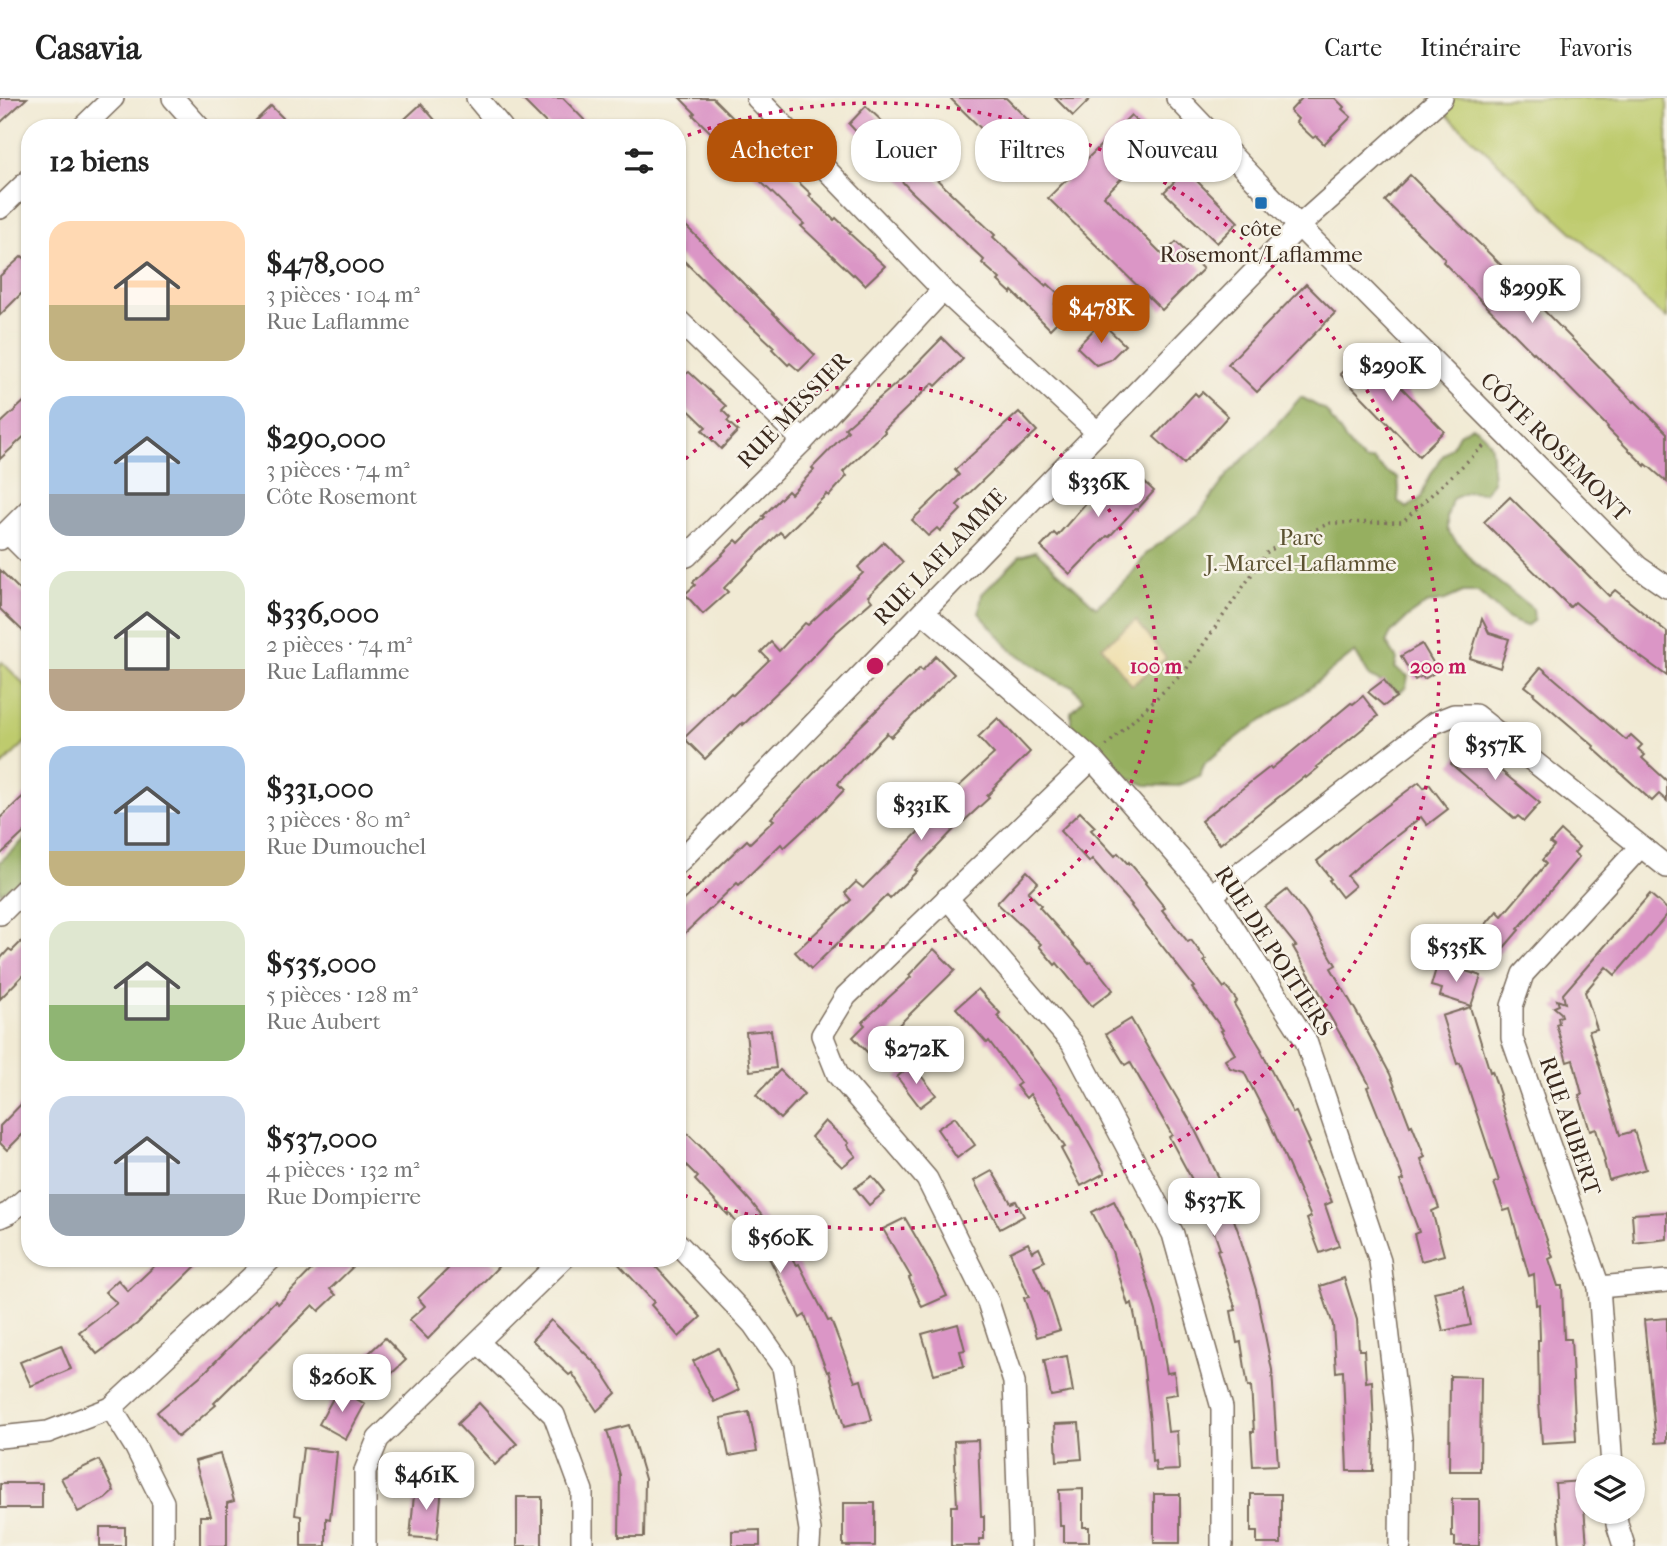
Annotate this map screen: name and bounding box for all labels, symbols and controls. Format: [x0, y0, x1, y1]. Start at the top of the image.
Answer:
text: Casavia [35, 29, 141, 68]
text: Carte [1324, 34, 1382, 62]
text: Itinéraire [1420, 34, 1521, 62]
text: Favoris [1559, 34, 1632, 62]
chip: Acheter [707, 119, 837, 182]
chip: Louer [851, 119, 961, 182]
chip: Filtres [975, 119, 1089, 182]
chip: Nouveau [1103, 119, 1242, 182]
icon: filters [620, 142, 658, 180]
text: 12 biens [49, 144, 149, 179]
marker: côte Rosemont/Laflamme [1253, 195, 1269, 211]
place label: côte Rosemont/Laflamme [1159, 215, 1363, 268]
text: $478,000 [266, 246, 385, 281]
icon: home [105, 249, 189, 333]
pin: $299K [1483, 266, 1581, 325]
text: $299K [1499, 274, 1565, 301]
text: 3 pièces · 104 m² [266, 281, 420, 308]
pin: $478K [1052, 286, 1150, 345]
text: $478K [1069, 294, 1133, 321]
text: Rue Laflamme [266, 308, 409, 335]
pin: $290K [1343, 344, 1441, 403]
street label: RUE MESSIER [732, 345, 857, 474]
text: $290K [1359, 352, 1425, 379]
street label: CÔTE ROSEMONT [1475, 366, 1636, 528]
text: $290,000 [266, 421, 386, 456]
icon: home [105, 424, 189, 508]
text: 3 pièces · 74 m² [266, 456, 410, 483]
pin: $336K [1049, 460, 1147, 519]
text: $336K [1068, 468, 1128, 495]
text: Côte Rosemont [266, 483, 417, 510]
street label: RUE LAFLAMME [868, 483, 1012, 631]
park label: Parc J.-Marcel-Laflamme [1203, 524, 1397, 577]
text: $336,000 [266, 596, 379, 631]
icon: home [105, 599, 189, 683]
text: 2 pièces · 74 m² [266, 631, 412, 658]
centre of rings [863, 654, 887, 678]
text: 100 m [1130, 654, 1183, 678]
text: 200 m [1410, 654, 1467, 678]
text: Rue Laflamme [266, 658, 409, 685]
pin: $357K [1446, 722, 1544, 782]
text: $357K [1465, 731, 1525, 758]
text: $331,000 [266, 771, 374, 806]
icon: home [105, 774, 189, 858]
pin: $331K [872, 782, 970, 842]
text: $331K [893, 791, 949, 818]
text: 3 pièces · 80 m² [266, 806, 410, 833]
text: Rue Dumouchel [266, 833, 426, 860]
street label: RUE DE POITIERS [1209, 861, 1339, 1041]
pin: $535K [1407, 924, 1505, 984]
text: $535K [1427, 933, 1485, 960]
text: $535,000 [266, 946, 377, 981]
icon: home [105, 949, 189, 1033]
text: 5 pièces · 128 m² [266, 981, 418, 1008]
text: Rue Aubert [266, 1008, 381, 1035]
pin: $272K [867, 1026, 965, 1086]
text: $272K [884, 1035, 948, 1062]
street label: RUE AUBERT [1534, 1053, 1607, 1200]
text: $537,000 [266, 1121, 378, 1156]
icon: home [105, 1124, 189, 1208]
text: 4 pièces · 132 m² [266, 1156, 419, 1183]
pin: $537K [1165, 1178, 1263, 1238]
text: Rue Dompierre [266, 1183, 421, 1210]
text: $537K [1184, 1187, 1244, 1214]
pin: $560K [731, 1216, 829, 1275]
text: $560K [748, 1224, 812, 1251]
pin: $260K [293, 1354, 391, 1414]
text: $260K [309, 1363, 375, 1390]
pin: $461K [377, 1452, 475, 1512]
map controls [1575, 1454, 1645, 1524]
button: layers [1575, 1454, 1645, 1524]
text: $461K [394, 1461, 458, 1488]

